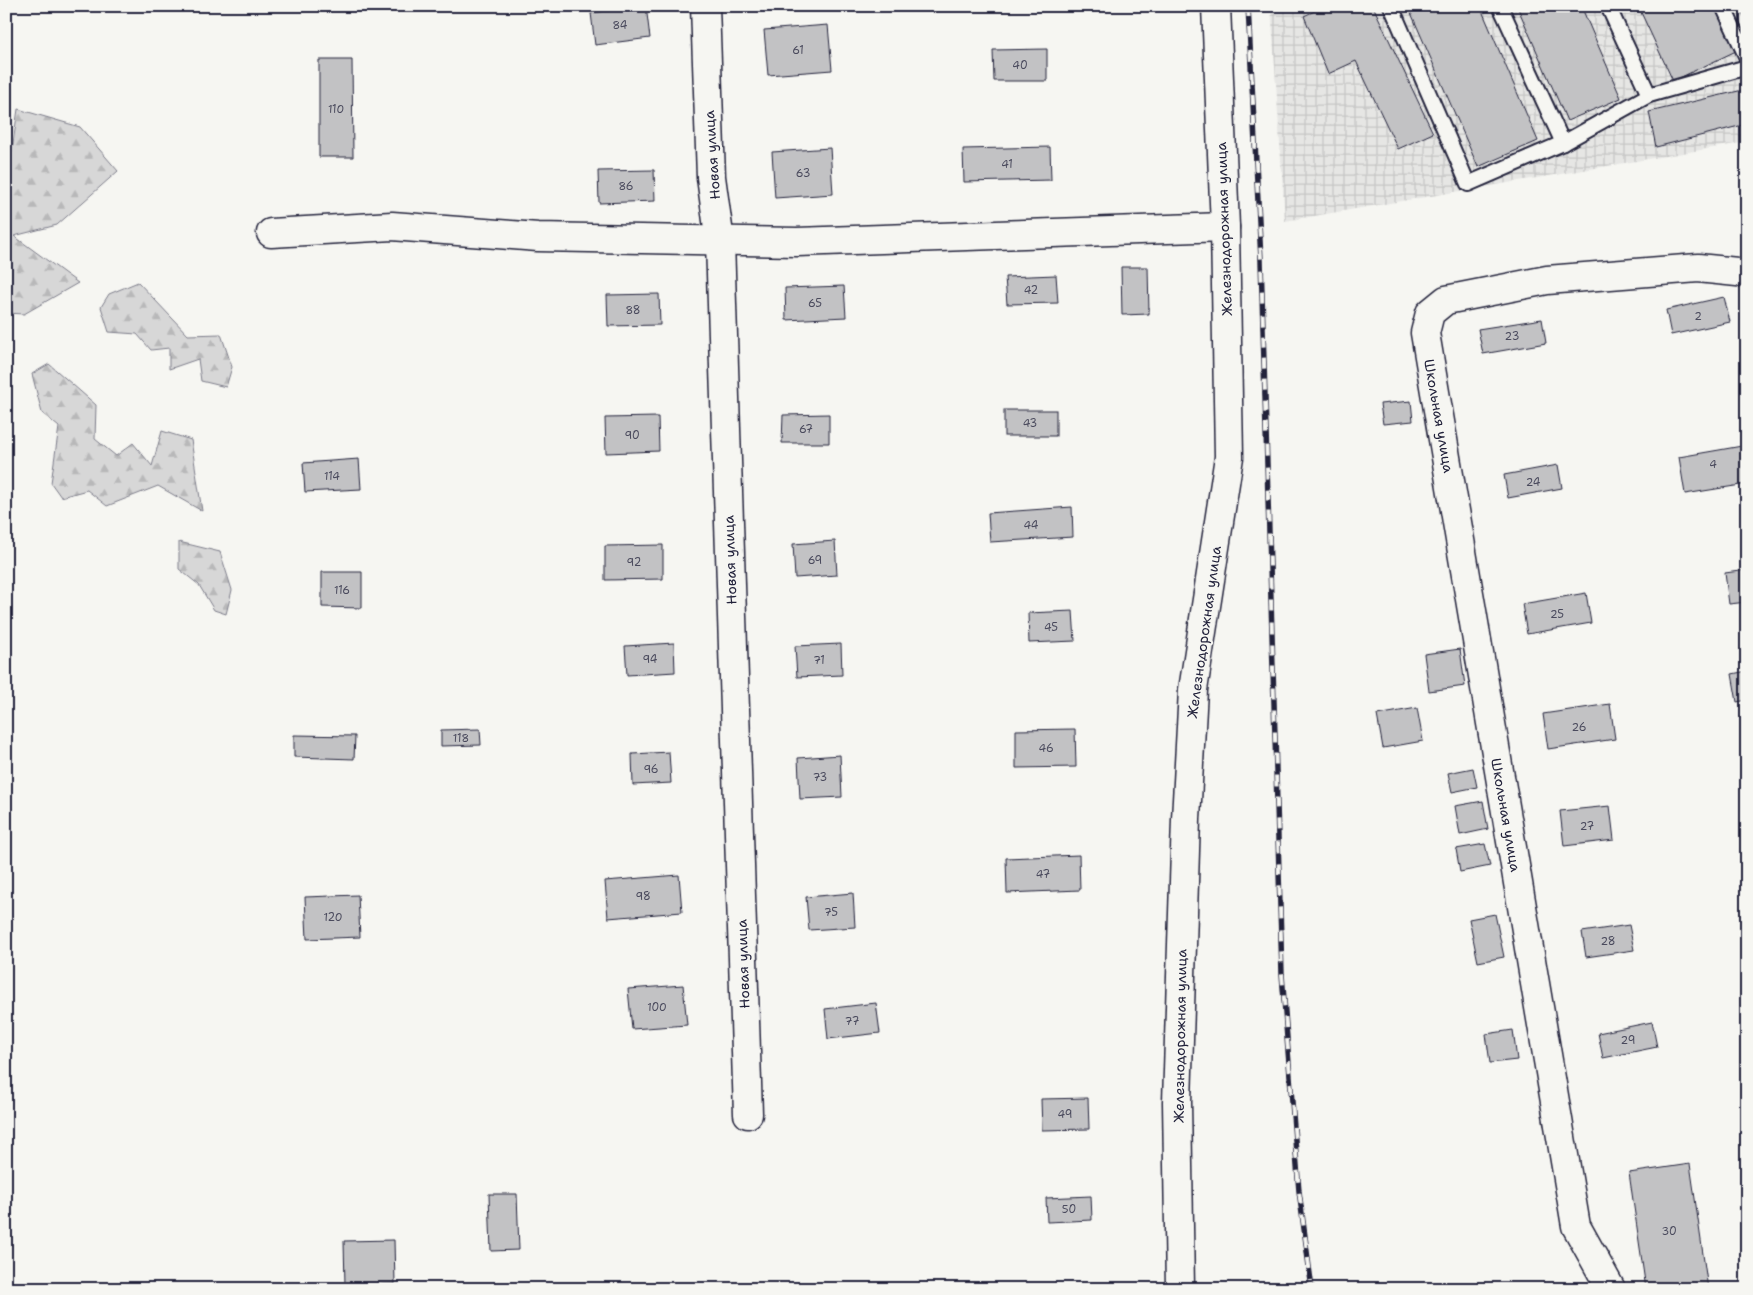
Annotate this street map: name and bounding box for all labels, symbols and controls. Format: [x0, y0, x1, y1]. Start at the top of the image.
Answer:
house number: 84 [613, 18, 628, 33]
house number: 61 [792, 43, 804, 58]
house number: 40 [1012, 58, 1028, 73]
house number: 110 [328, 102, 344, 117]
street label: Новая улица [700, 109, 724, 200]
street label: Железнодорожная улица [1212, 141, 1236, 316]
house number: 41 [1001, 157, 1013, 172]
house number: 63 [796, 166, 810, 181]
house number: 86 [618, 179, 634, 194]
house number: 42 [1024, 283, 1038, 298]
house number: 65 [808, 296, 822, 311]
house number: 88 [625, 303, 641, 318]
house number: 2 [1694, 309, 1702, 324]
house number: 23 [1505, 329, 1519, 344]
street label: Школьная улица [1420, 358, 1458, 475]
house number: 43 [1023, 416, 1037, 431]
house number: 67 [799, 422, 813, 437]
house number: 90 [624, 428, 640, 443]
house number: 4 [1709, 457, 1717, 472]
house number: 114 [324, 469, 340, 484]
house number: 24 [1526, 475, 1541, 490]
street label: Новая улица [719, 515, 741, 605]
house number: 44 [1023, 518, 1039, 533]
street label: Железнодорожная улица [1183, 544, 1225, 719]
house number: 69 [808, 553, 822, 568]
house number: 92 [627, 555, 641, 570]
house number: 116 [334, 583, 350, 598]
house number: 25 [1550, 607, 1564, 622]
house number: 45 [1044, 620, 1058, 635]
house number: 94 [643, 652, 658, 667]
house number: 71 [813, 653, 825, 668]
house number: 26 [1572, 720, 1586, 735]
house number: 118 [453, 731, 469, 746]
house number: 46 [1038, 741, 1054, 756]
street label: Школьная улица [1487, 757, 1525, 874]
house number: 96 [643, 762, 659, 777]
house number: 73 [813, 770, 827, 785]
house number: 27 [1580, 819, 1595, 834]
house number: 47 [1036, 867, 1051, 882]
house number: 98 [635, 889, 651, 904]
house number: 75 [824, 905, 838, 920]
house number: 120 [323, 910, 343, 925]
street label: Новая улица [732, 919, 754, 1009]
house number: 28 [1600, 934, 1616, 949]
street label: Железнодорожная улица [1169, 949, 1191, 1123]
house number: 100 [647, 1000, 667, 1015]
house number: 77 [845, 1014, 860, 1029]
house number: 29 [1621, 1033, 1635, 1048]
house number: 49 [1058, 1107, 1072, 1122]
house number: 50 [1062, 1202, 1076, 1217]
house number: 30 [1661, 1224, 1677, 1239]

